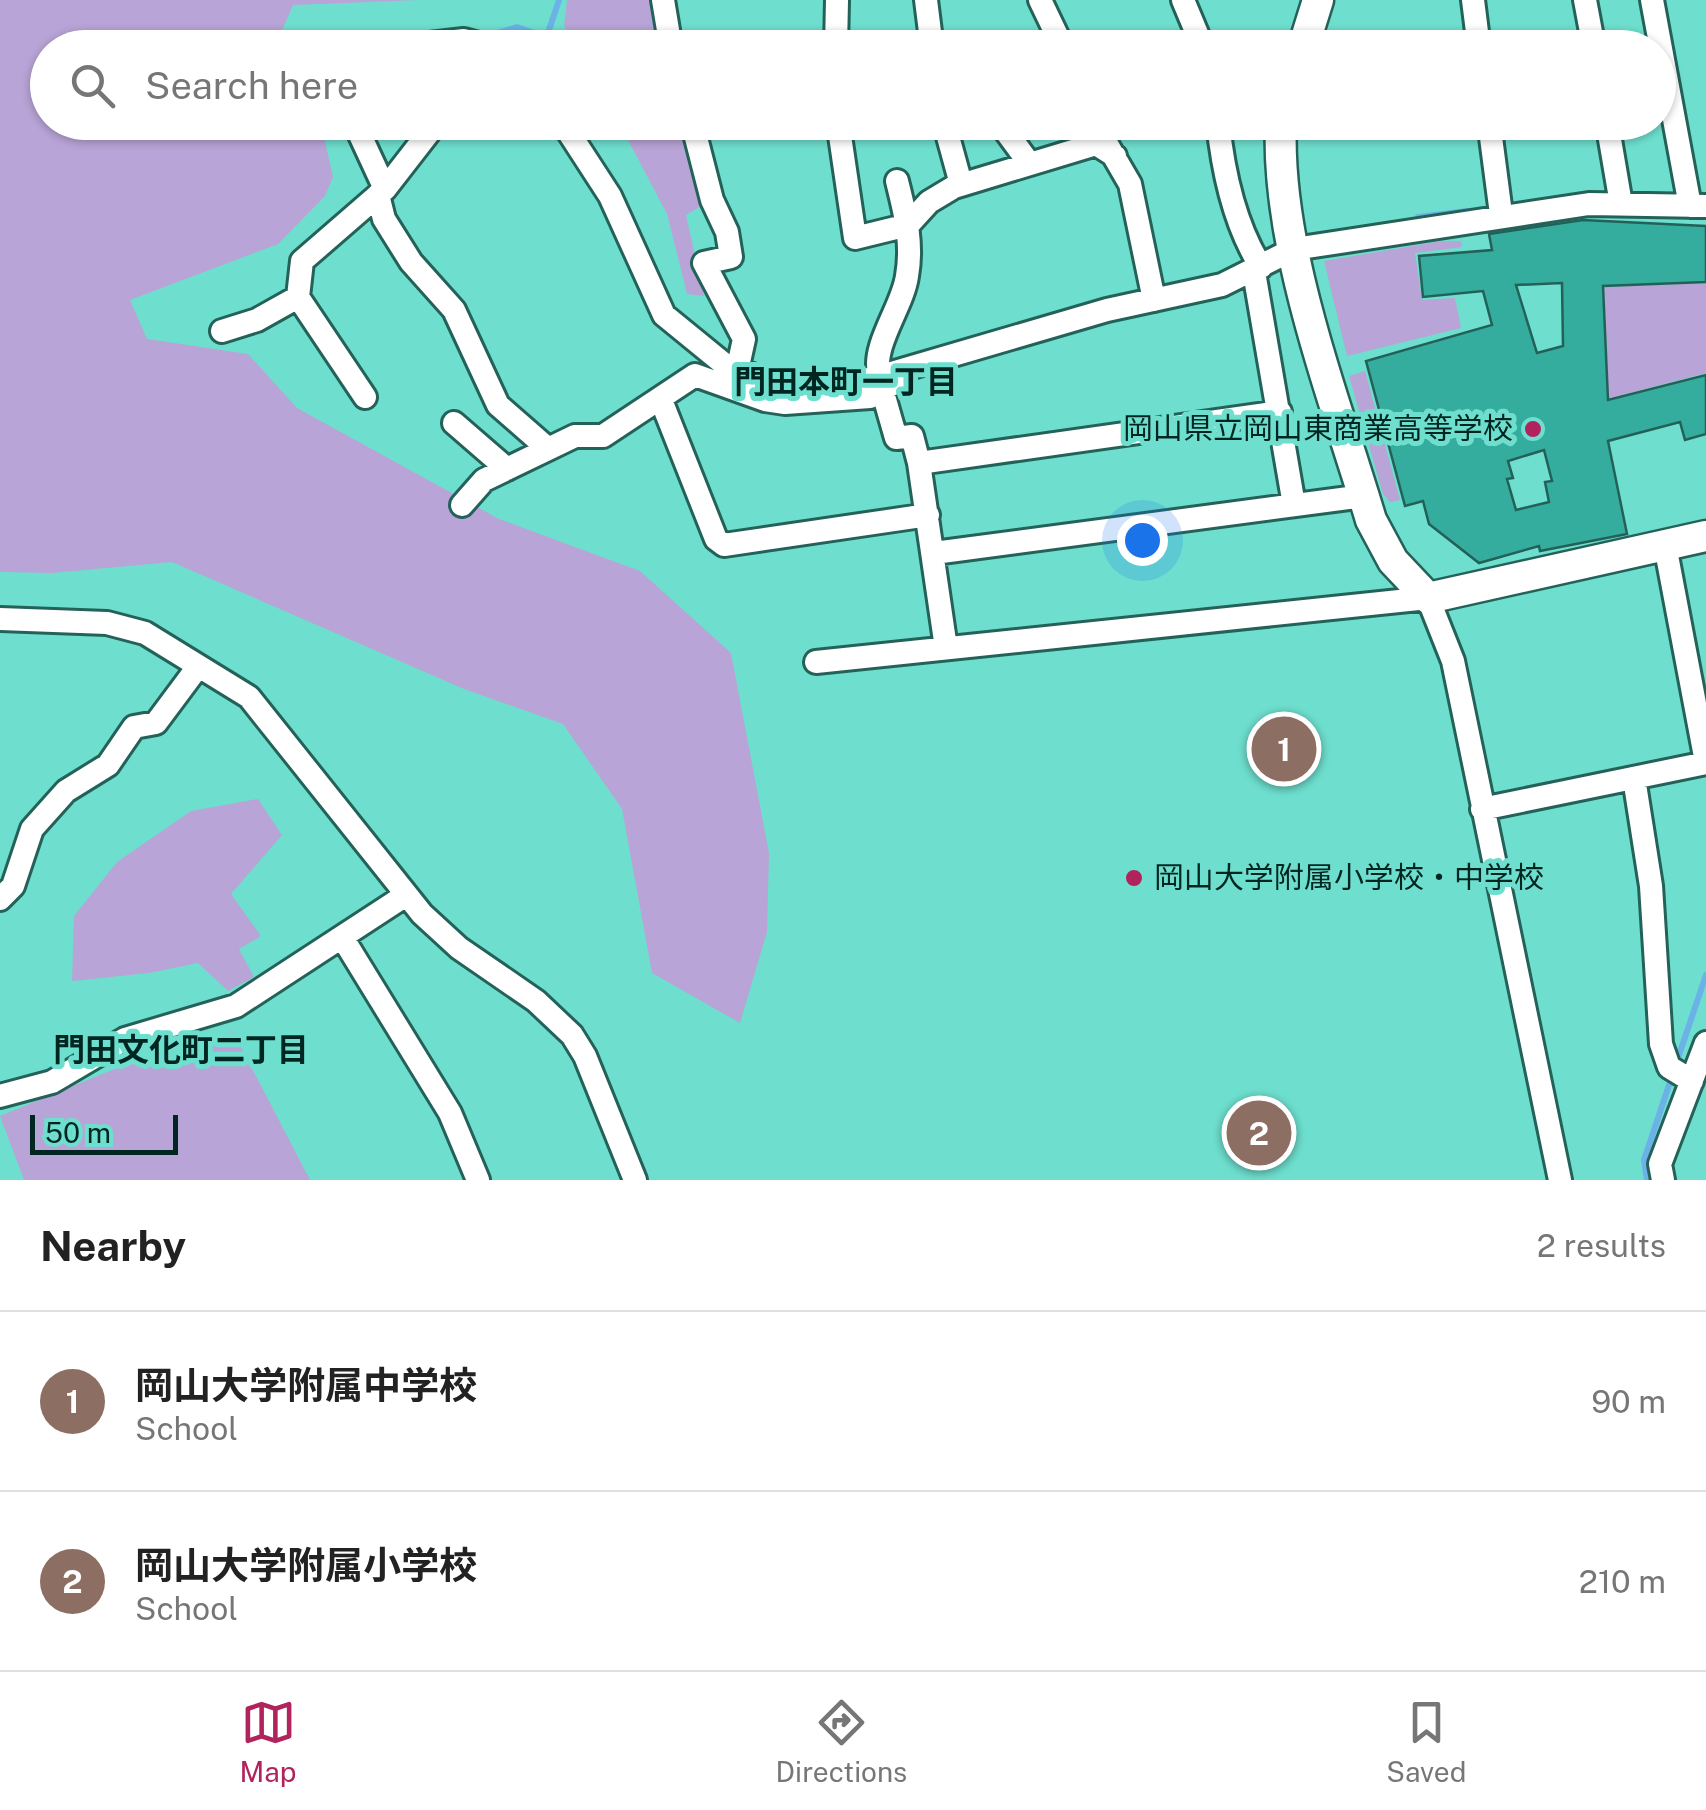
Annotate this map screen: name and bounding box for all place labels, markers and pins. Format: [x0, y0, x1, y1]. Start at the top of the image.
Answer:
place label: 岡山県立岡山東商業高等学校 [1123, 410, 1513, 446]
marker: 岡山県立岡山東商業高等学校 [1522, 418, 1544, 440]
pin: 1 [1252, 712, 1316, 786]
place label: 岡山大学附属小学校・中学校 [1154, 859, 1544, 895]
marker: 岡山大学附属小学校・中学校 [1123, 867, 1145, 889]
pin: 2 [1226, 1096, 1292, 1170]

